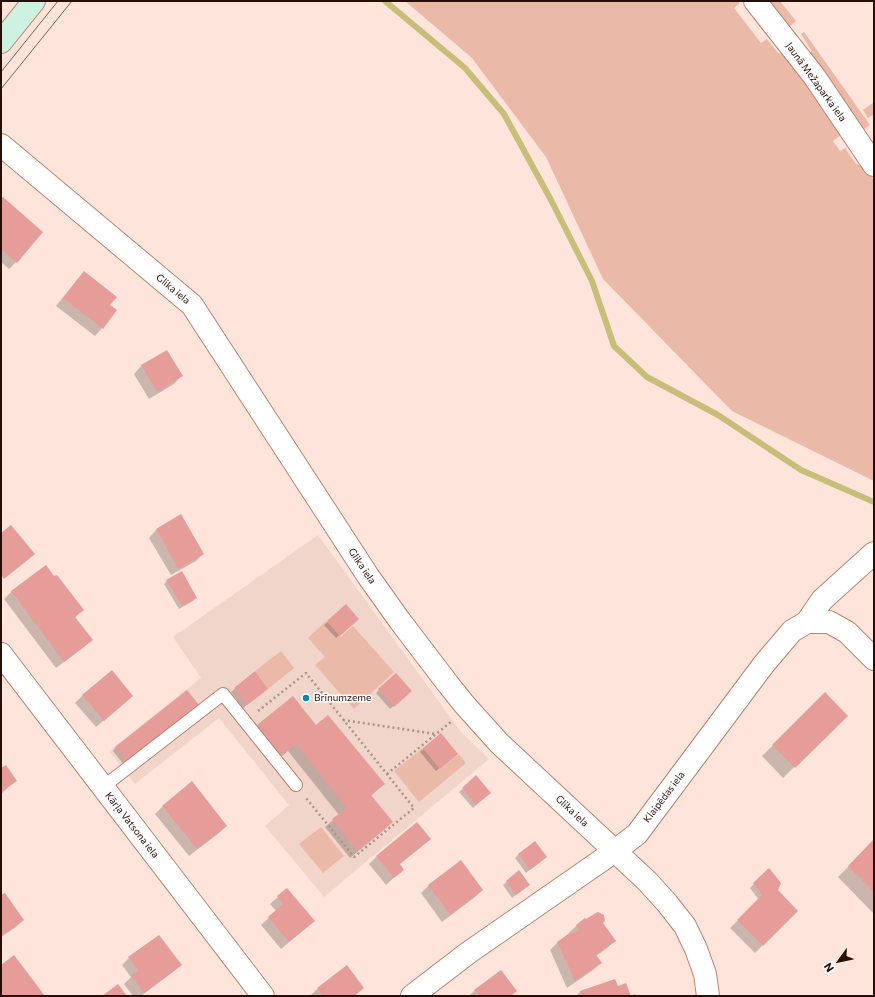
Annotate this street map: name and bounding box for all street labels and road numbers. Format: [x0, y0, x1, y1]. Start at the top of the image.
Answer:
street label: Jaunā Mežaparka iela [783, 40, 849, 124]
street label: Glika iela [154, 271, 192, 307]
street label: Glika iela [346, 546, 378, 586]
street label: Klaipēdas iela [641, 769, 687, 825]
street label: Kārļa Vatsona iela [103, 790, 161, 860]
street label: Glika iela [553, 793, 591, 829]

